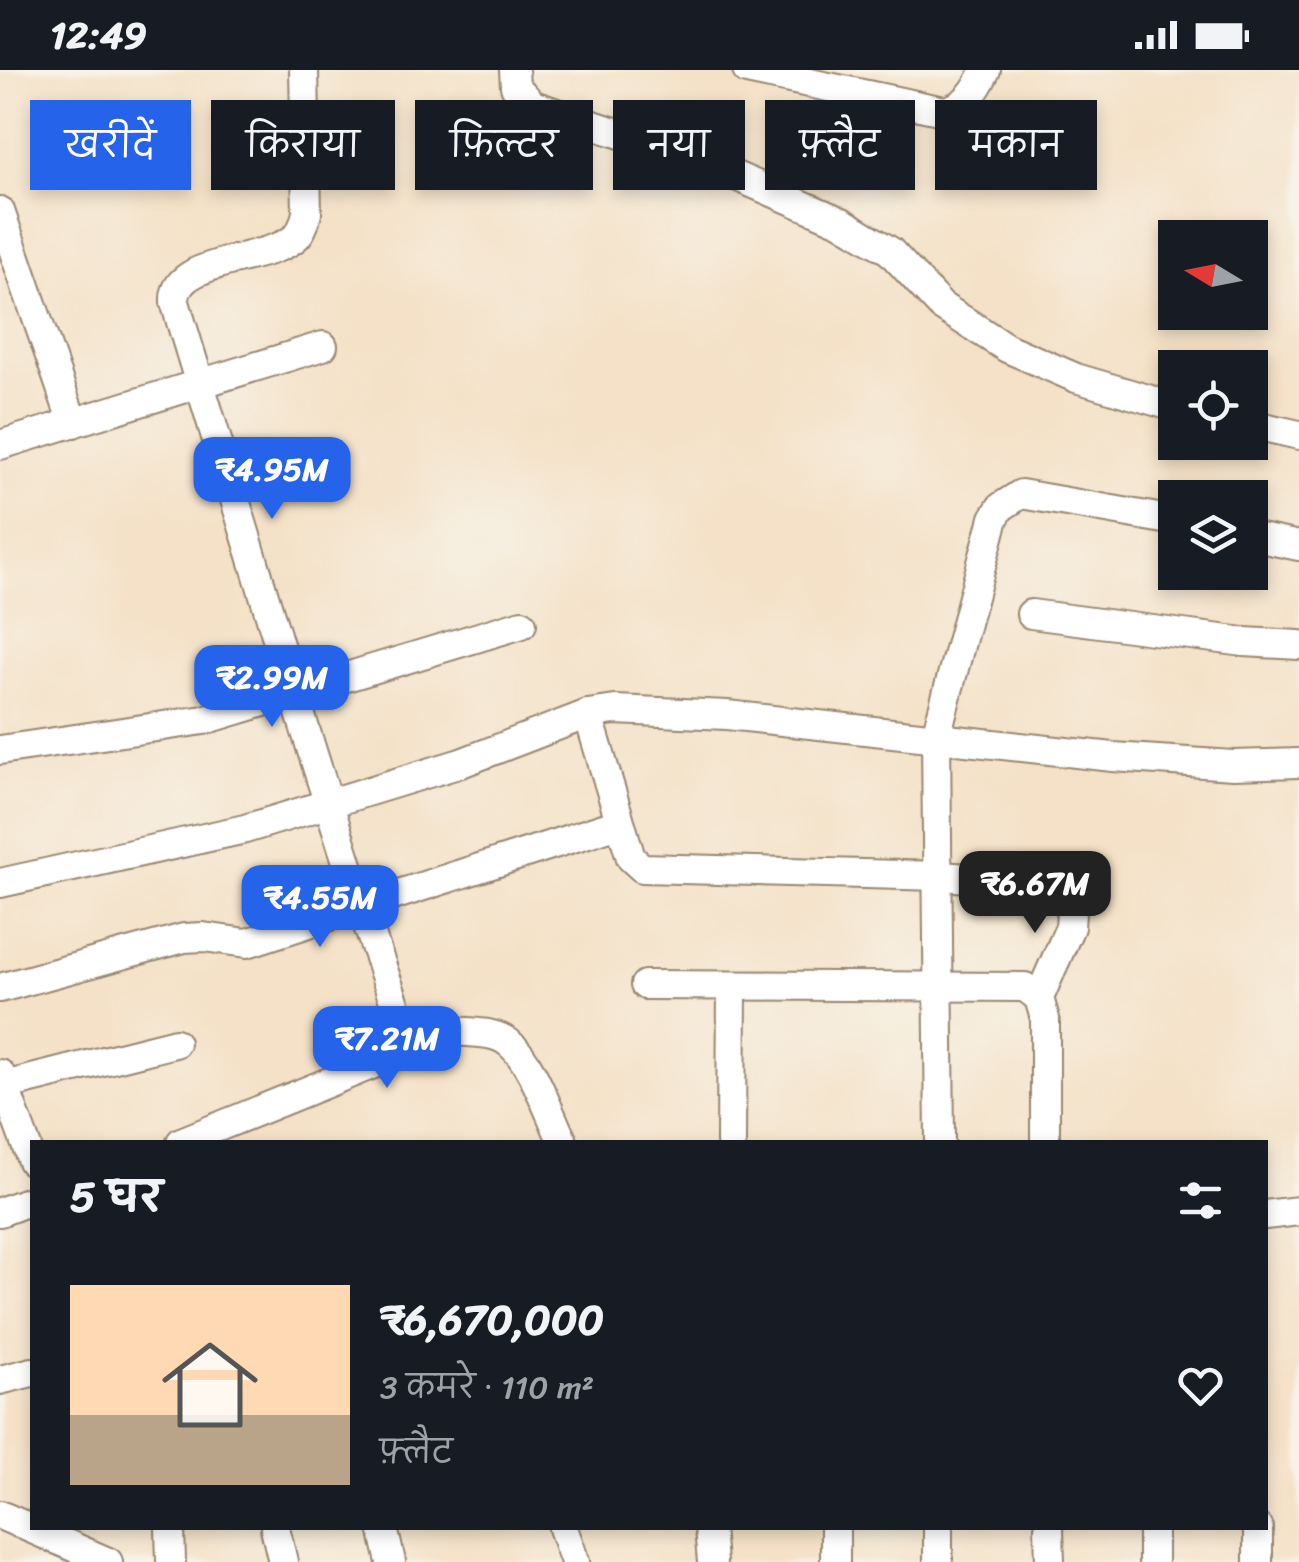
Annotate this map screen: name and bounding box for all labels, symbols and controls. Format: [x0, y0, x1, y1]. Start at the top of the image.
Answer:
text: 12:49 [50, 2, 147, 69]
chip: खरीदें [30, 100, 191, 190]
chip: किराया [211, 100, 395, 190]
chip: फ़िल्टर [415, 100, 593, 190]
chip: नया [613, 100, 745, 190]
chip: फ़्लैट [765, 100, 915, 190]
chip: मकान [935, 100, 1097, 190]
north arrow [1158, 220, 1268, 330]
map controls [1158, 220, 1268, 590]
button: locate [1158, 350, 1268, 460]
pin: ₹4.95M [191, 437, 353, 522]
text: ₹4.95M [216, 441, 328, 498]
button: layers [1158, 480, 1268, 590]
pin: ₹2.99M [191, 645, 353, 730]
text: ₹2.99M [216, 649, 328, 706]
pin: ₹6.67M [954, 851, 1116, 936]
text: ₹6.67M [981, 855, 1089, 912]
pin: ₹4.55M [239, 865, 401, 950]
text: ₹4.55M [264, 869, 376, 926]
pin: ₹7.21M [306, 1006, 468, 1091]
text: ₹7.21M [335, 1010, 439, 1067]
text: 5 घर [70, 1160, 162, 1234]
icon: filters [1173, 1173, 1228, 1228]
text: ₹6,670,000 [380, 1283, 604, 1357]
icon: home [150, 1325, 270, 1445]
icon: heart [1173, 1358, 1228, 1413]
text: 3 कमरे · 110 m² [380, 1359, 594, 1416]
text: फ़्लैट [380, 1424, 453, 1481]

